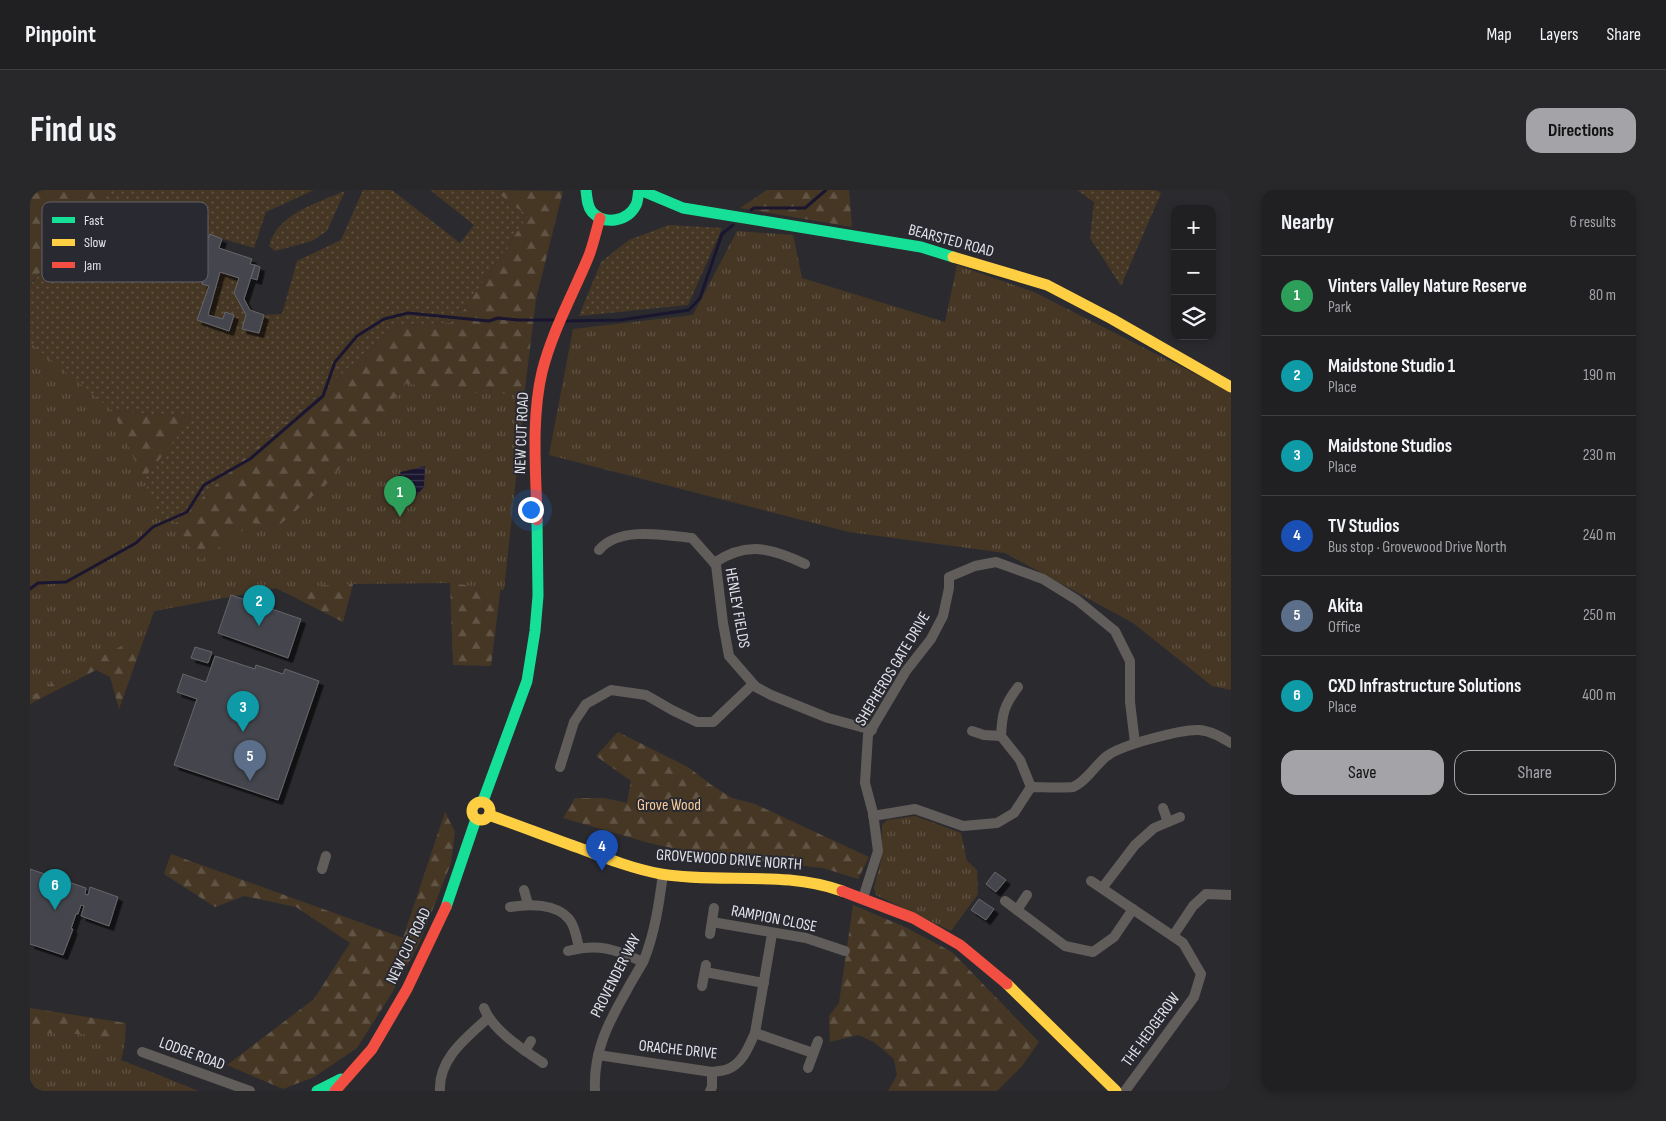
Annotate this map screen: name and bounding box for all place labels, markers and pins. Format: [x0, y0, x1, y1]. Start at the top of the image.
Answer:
pin: 1 [384, 476, 416, 517]
pin: 2 [243, 585, 275, 626]
pin: 3 [227, 691, 259, 732]
pin: 5 [234, 740, 266, 781]
pin: 4 [586, 830, 618, 871]
pin: 6 [39, 869, 71, 910]

